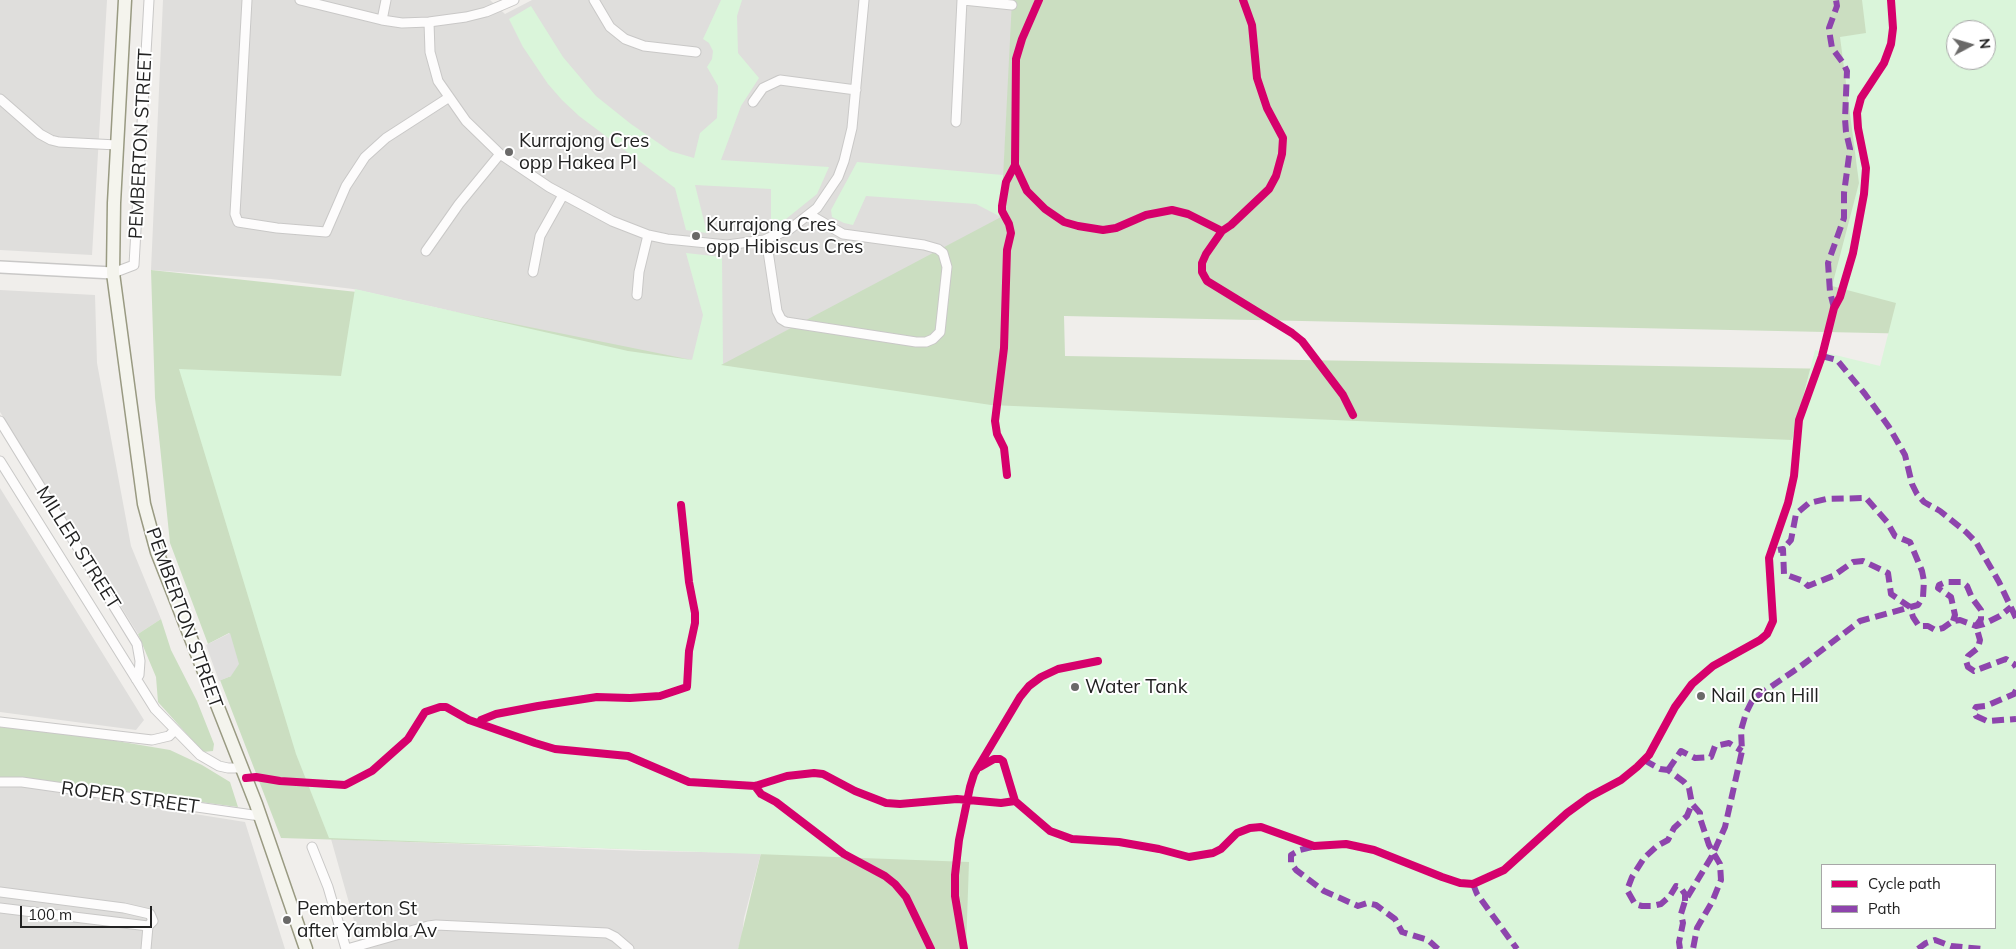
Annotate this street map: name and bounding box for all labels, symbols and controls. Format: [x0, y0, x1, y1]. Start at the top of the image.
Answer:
north arrow [1946, 20, 1996, 70]
text: N [1975, 37, 1994, 50]
street label: PEMBERTON STREET [125, 48, 157, 240]
place label: Kurrajong Cres opp Hakea Pl [519, 130, 649, 174]
marker: Kurrajong Cres opp Hakea Pl [503, 146, 515, 158]
place label: Kurrajong Cres opp Hibiscus Cres [706, 214, 863, 258]
marker: Kurrajong Cres opp Hibiscus Cres [690, 230, 702, 242]
street label: MILLER STREET [31, 482, 125, 614]
street label: PEMBERTON STREET [141, 524, 227, 712]
place label: Water Tank [1085, 676, 1188, 698]
marker: Water Tank [1069, 681, 1081, 693]
place label: Nail Can Hill [1711, 685, 1819, 707]
marker: Nail Can Hill [1695, 690, 1707, 702]
street label: ROPER STREET [60, 777, 200, 819]
legend [1821, 864, 1996, 929]
text: Cycle path [1868, 874, 1941, 893]
scale bar [22, 896, 155, 928]
place label: Pemberton St after Yambla Av [297, 898, 437, 942]
text: Path [1868, 899, 1900, 918]
text: 100 m [28, 905, 72, 924]
marker: Pemberton St after Yambla Av [281, 914, 293, 926]

